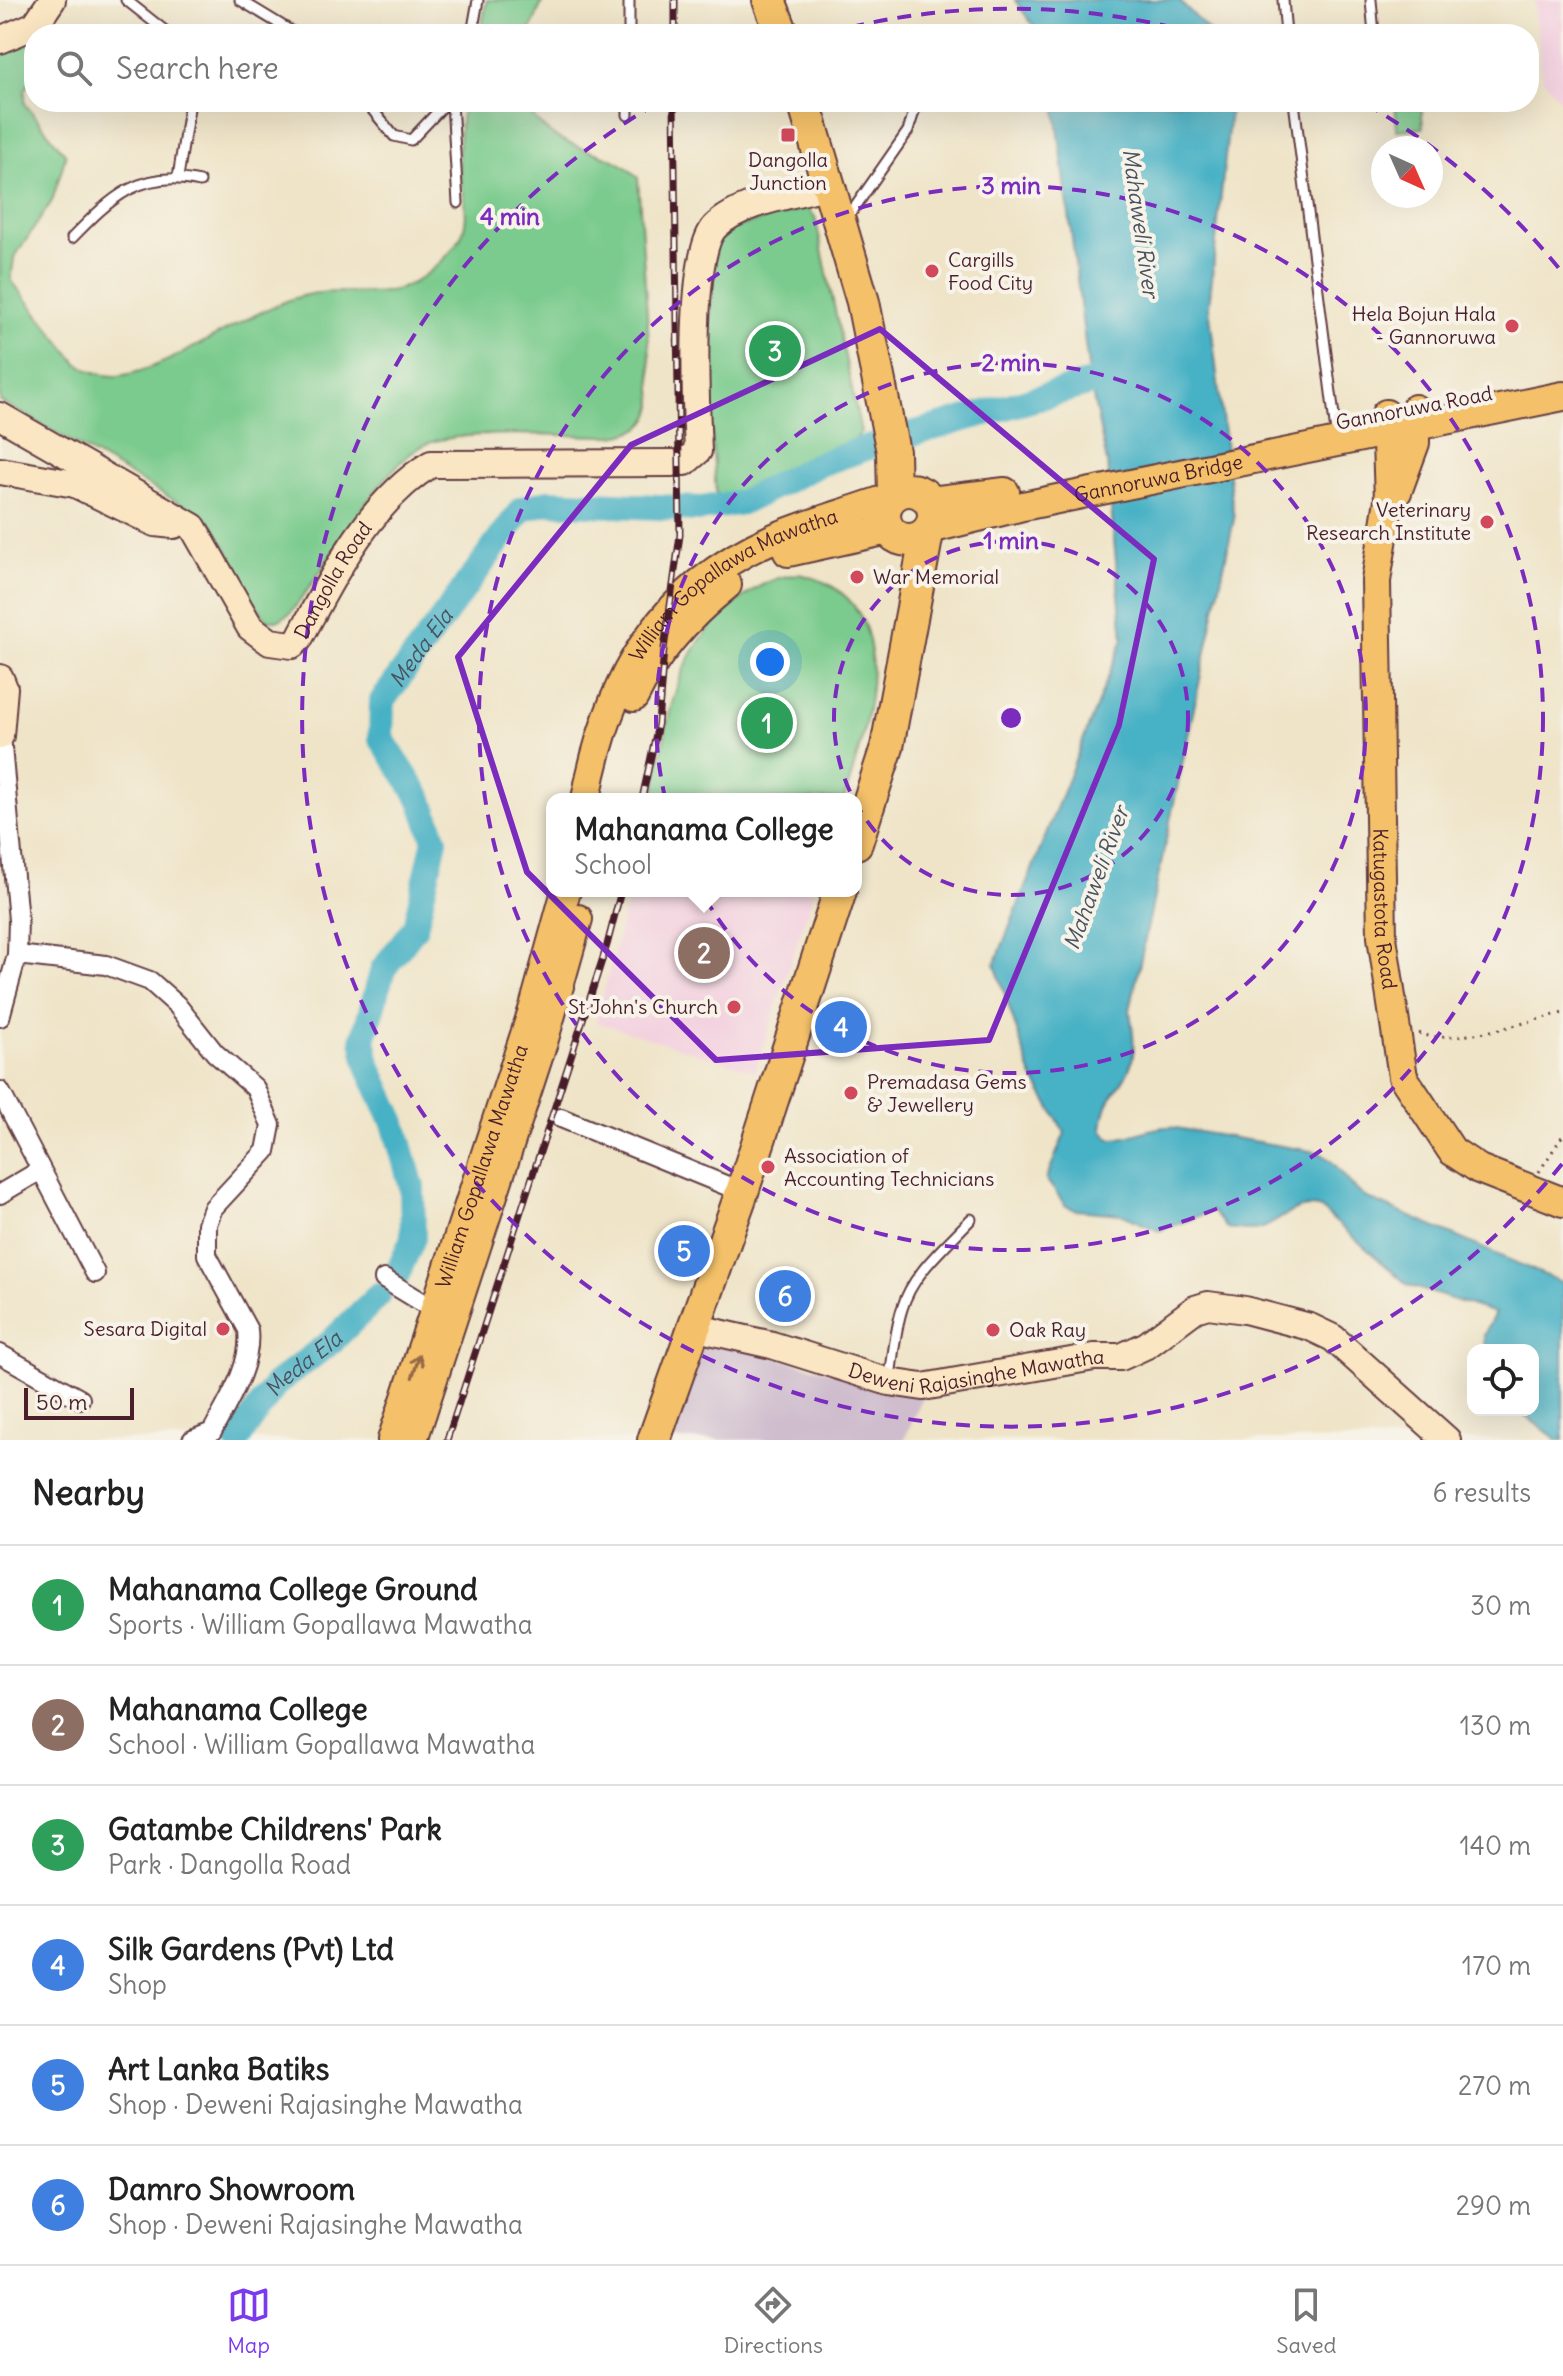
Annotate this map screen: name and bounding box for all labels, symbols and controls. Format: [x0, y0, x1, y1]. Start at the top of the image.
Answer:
search box [24, 24, 1539, 112]
icon: search [52, 46, 96, 90]
text: Search here [116, 49, 279, 87]
marker: Dangolla Junction [779, 126, 797, 144]
north arrow [1371, 136, 1443, 208]
place label: Dangolla Junction [748, 147, 828, 195]
water label: Mahaweli River [1117, 147, 1166, 302]
text: 3 min [981, 170, 1041, 200]
text: 4 min [480, 201, 540, 231]
place label: Cargills Food City [948, 247, 1033, 295]
marker: Cargills Food City [923, 262, 941, 280]
place label: Hela Bojun Hala - Gannoruwa [1352, 301, 1496, 349]
marker: Hela Bojun Hala - Gannoruwa [1503, 317, 1521, 335]
pin: 3 [749, 321, 801, 381]
text: 2 min [981, 347, 1041, 377]
street label: Gannoruwa Road [1334, 380, 1495, 435]
street label: Gannoruwa Bridge [1072, 449, 1245, 507]
place label: Veterinary Research Institute [1306, 497, 1471, 545]
street label: William Gopallawa Mawatha [623, 503, 841, 666]
marker: Veterinary Research Institute [1478, 513, 1496, 531]
street label: Dangolla Road [288, 516, 377, 643]
text: 1 min [983, 525, 1039, 555]
place label: War Memorial [873, 564, 999, 589]
marker: War Memorial [848, 568, 866, 586]
water label: Meda Ela [383, 602, 460, 693]
your location [750, 642, 790, 682]
pin: 1 [741, 693, 793, 753]
centre of rings [997, 704, 1025, 732]
popup [546, 793, 862, 897]
water label: Mahaweli River [1057, 800, 1136, 953]
text: Mahanama College [574, 810, 834, 848]
street label: Katugastota Road [1368, 828, 1403, 991]
text: School [574, 848, 652, 881]
pin: 2 [678, 923, 730, 983]
place label: St John's Church [568, 994, 718, 1019]
pin: 4 [815, 997, 867, 1057]
marker: St John's Church [725, 998, 743, 1016]
street label: William Gopallawa Mawatha [430, 1041, 533, 1291]
place label: Premadasa Gems & Jewellery [867, 1069, 1027, 1117]
marker: Premadasa Gems & Jewellery [842, 1084, 860, 1102]
place label: Association of Accounting Technicians [784, 1143, 994, 1191]
marker: Association of Accounting Technicians [759, 1158, 777, 1176]
pin: 5 [658, 1221, 710, 1281]
pin: 6 [759, 1266, 811, 1326]
place label: Sesara Digital [84, 1316, 207, 1341]
place label: Oak Ray [1009, 1317, 1086, 1342]
marker: Sesara Digital [214, 1320, 232, 1338]
marker: Oak Ray [984, 1321, 1002, 1339]
water label: Meda Ela [258, 1324, 349, 1402]
street label: Deweni Rajasinghe Mawatha [846, 1344, 1104, 1399]
map controls [1467, 1344, 1539, 1416]
button: locate [1467, 1344, 1539, 1416]
one-way arrow [410, 1354, 425, 1379]
scale bar [24, 1384, 134, 1420]
text: 50 m [36, 1388, 88, 1416]
text: Nearby [32, 1471, 145, 1514]
text: 6 results [1433, 1476, 1531, 1509]
text: Mahanama College Ground [108, 1570, 478, 1608]
text: 1 [53, 1589, 63, 1622]
text: 30 m [1470, 1589, 1531, 1622]
text: Sports · William Gopallawa Mawatha [108, 1608, 533, 1641]
text: Mahanama College [108, 1690, 368, 1728]
text: 2 [51, 1709, 65, 1742]
text: 130 m [1460, 1709, 1531, 1742]
text: School · William Gopallawa Mawatha [108, 1728, 535, 1761]
text: Gatambe Childrens' Park [108, 1810, 442, 1848]
text: 3 [51, 1829, 65, 1862]
text: 140 m [1460, 1829, 1531, 1862]
text: Park · Dangolla Road [108, 1848, 351, 1881]
text: Silk Gardens (Pvt) Ltd [108, 1930, 394, 1968]
text: 4 [50, 1949, 66, 1982]
text: 170 m [1462, 1949, 1531, 1982]
text: Shop [108, 1968, 167, 2001]
text: Art Lanka Batiks [108, 2050, 329, 2088]
text: 5 [51, 2069, 65, 2102]
text: 270 m [1458, 2069, 1531, 2102]
text: Shop · Deweni Rajasinghe Mawatha [108, 2088, 523, 2121]
text: Damro Showroom [108, 2170, 355, 2208]
text: 6 [50, 2189, 66, 2222]
text: 290 m [1456, 2189, 1531, 2222]
text: Shop · Deweni Rajasinghe Mawatha [108, 2208, 523, 2241]
tab: Map [227, 2283, 271, 2359]
tab: Directions [724, 2283, 823, 2359]
tab: Saved [1276, 2283, 1336, 2359]

